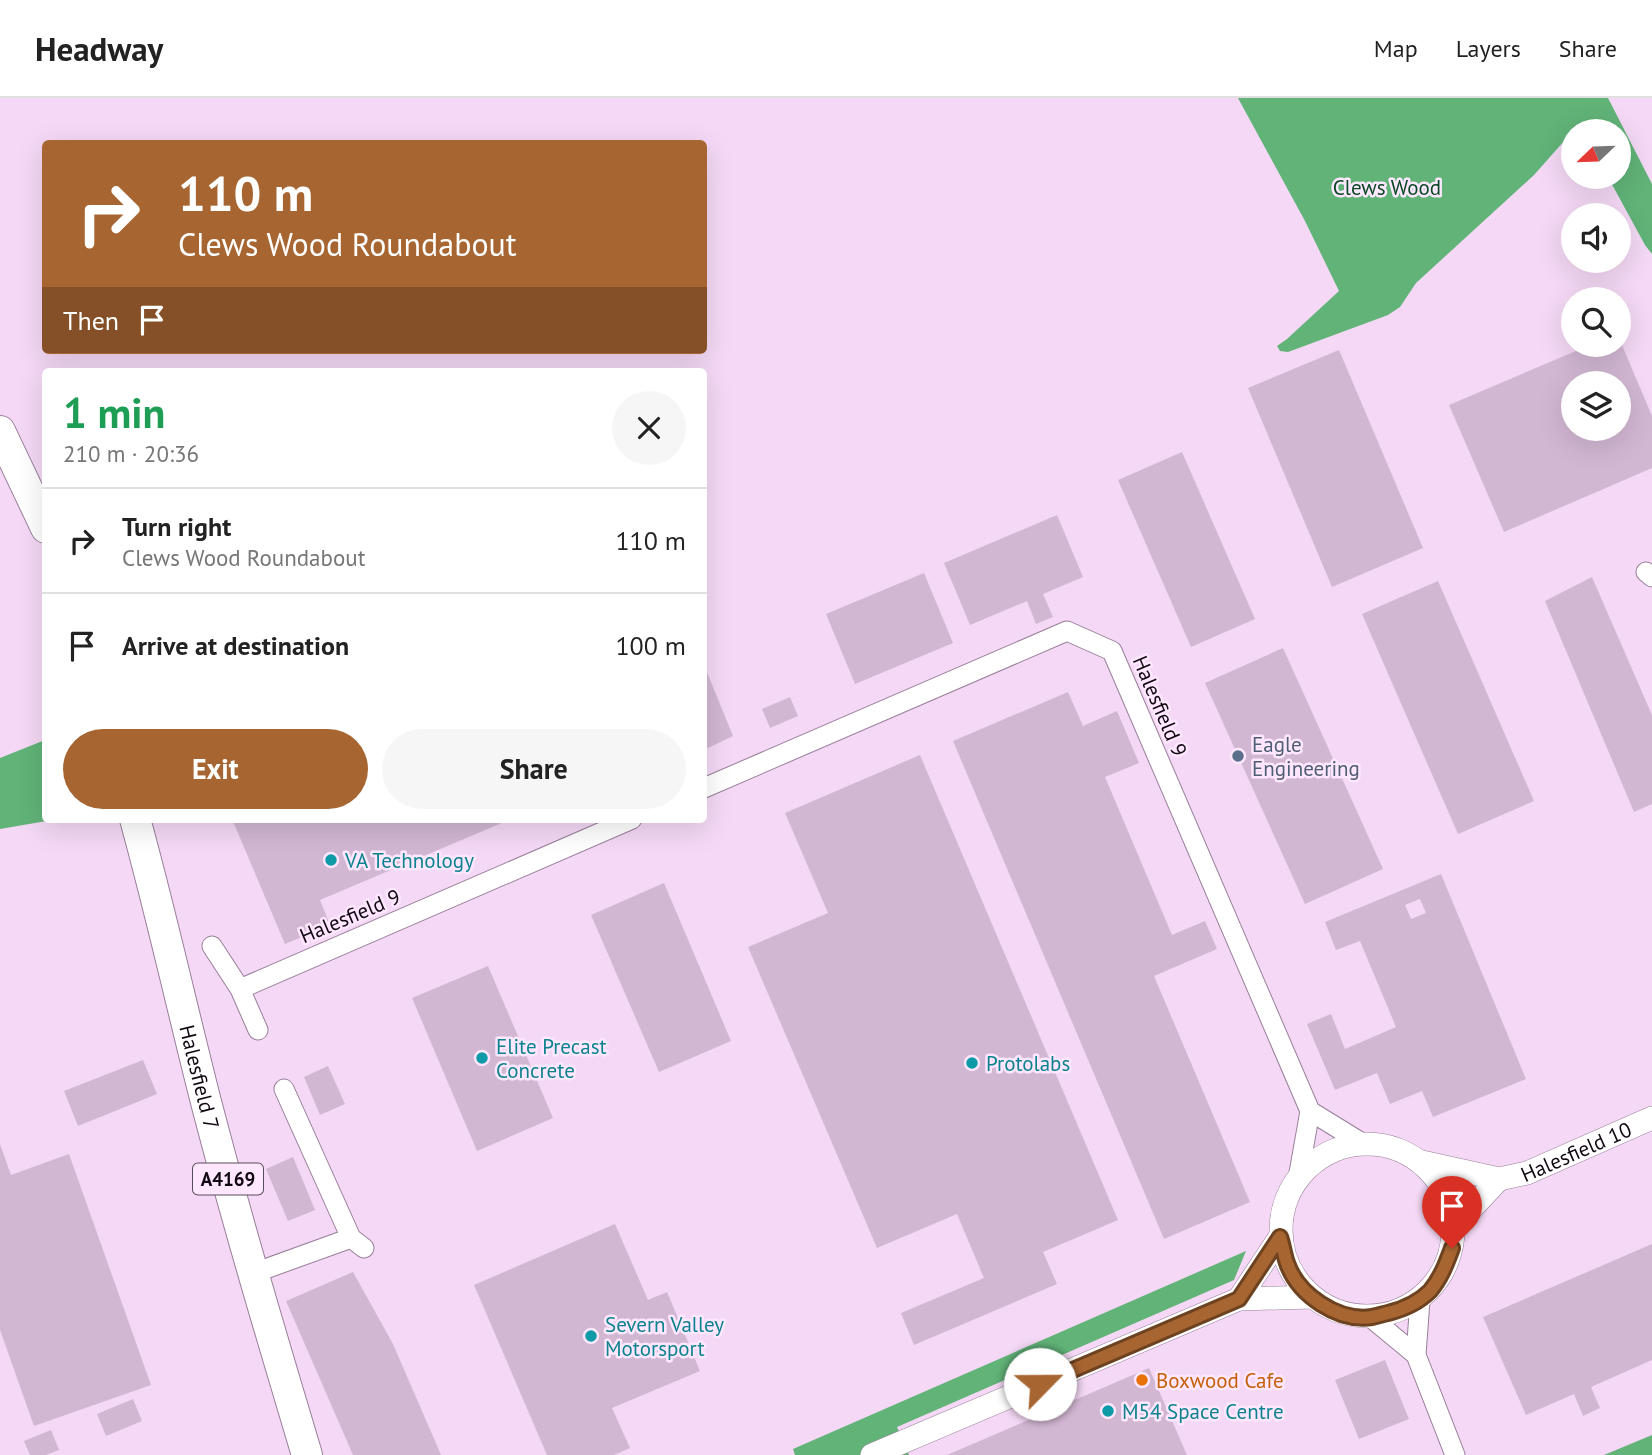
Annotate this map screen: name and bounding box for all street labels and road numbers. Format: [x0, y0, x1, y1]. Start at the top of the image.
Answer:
street label: Halesfield 9 [1127, 652, 1193, 760]
street label: Halesfield 9 [296, 883, 404, 949]
street label: Halesfield 7 [174, 1022, 226, 1132]
street label: Halesfield 10 [1516, 1115, 1636, 1188]
road number: A4169 [193, 1163, 263, 1194]

